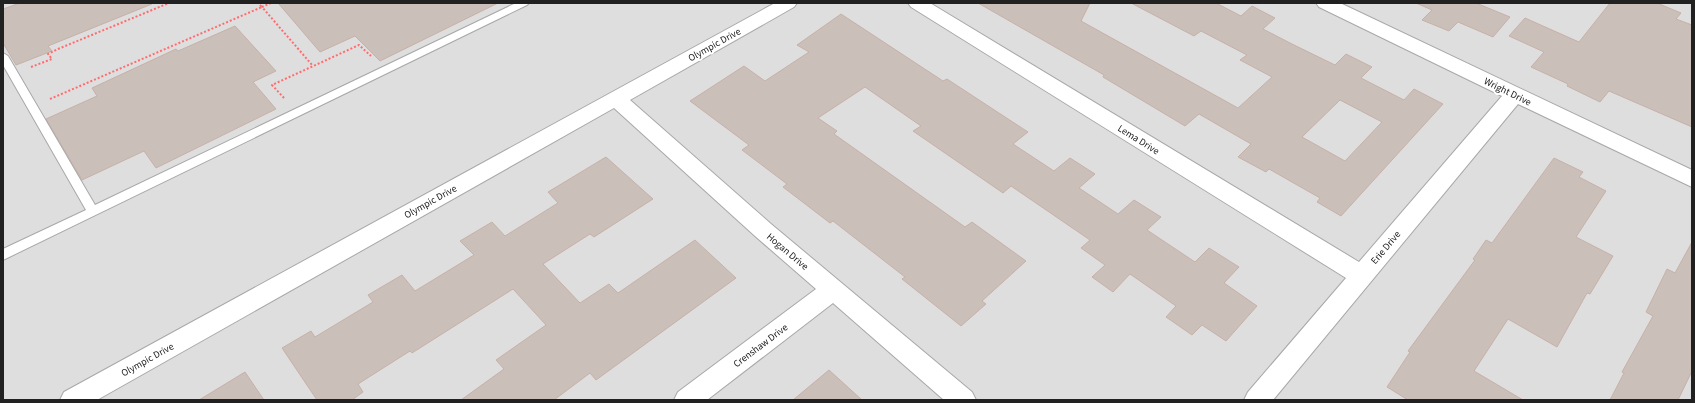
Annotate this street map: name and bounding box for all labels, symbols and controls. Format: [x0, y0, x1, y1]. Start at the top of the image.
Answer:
street label: Olympic Drive [686, 25, 743, 65]
street label: Wright Drive [1481, 74, 1534, 109]
street label: Lema Drive [1115, 122, 1162, 158]
street label: Olympic Drive [402, 182, 459, 222]
street label: Erie Drive [1368, 228, 1404, 267]
street label: Hogan Drive [763, 230, 811, 274]
street label: Crenshaw Drive [730, 321, 791, 371]
street label: Olympic Drive [119, 340, 176, 380]

